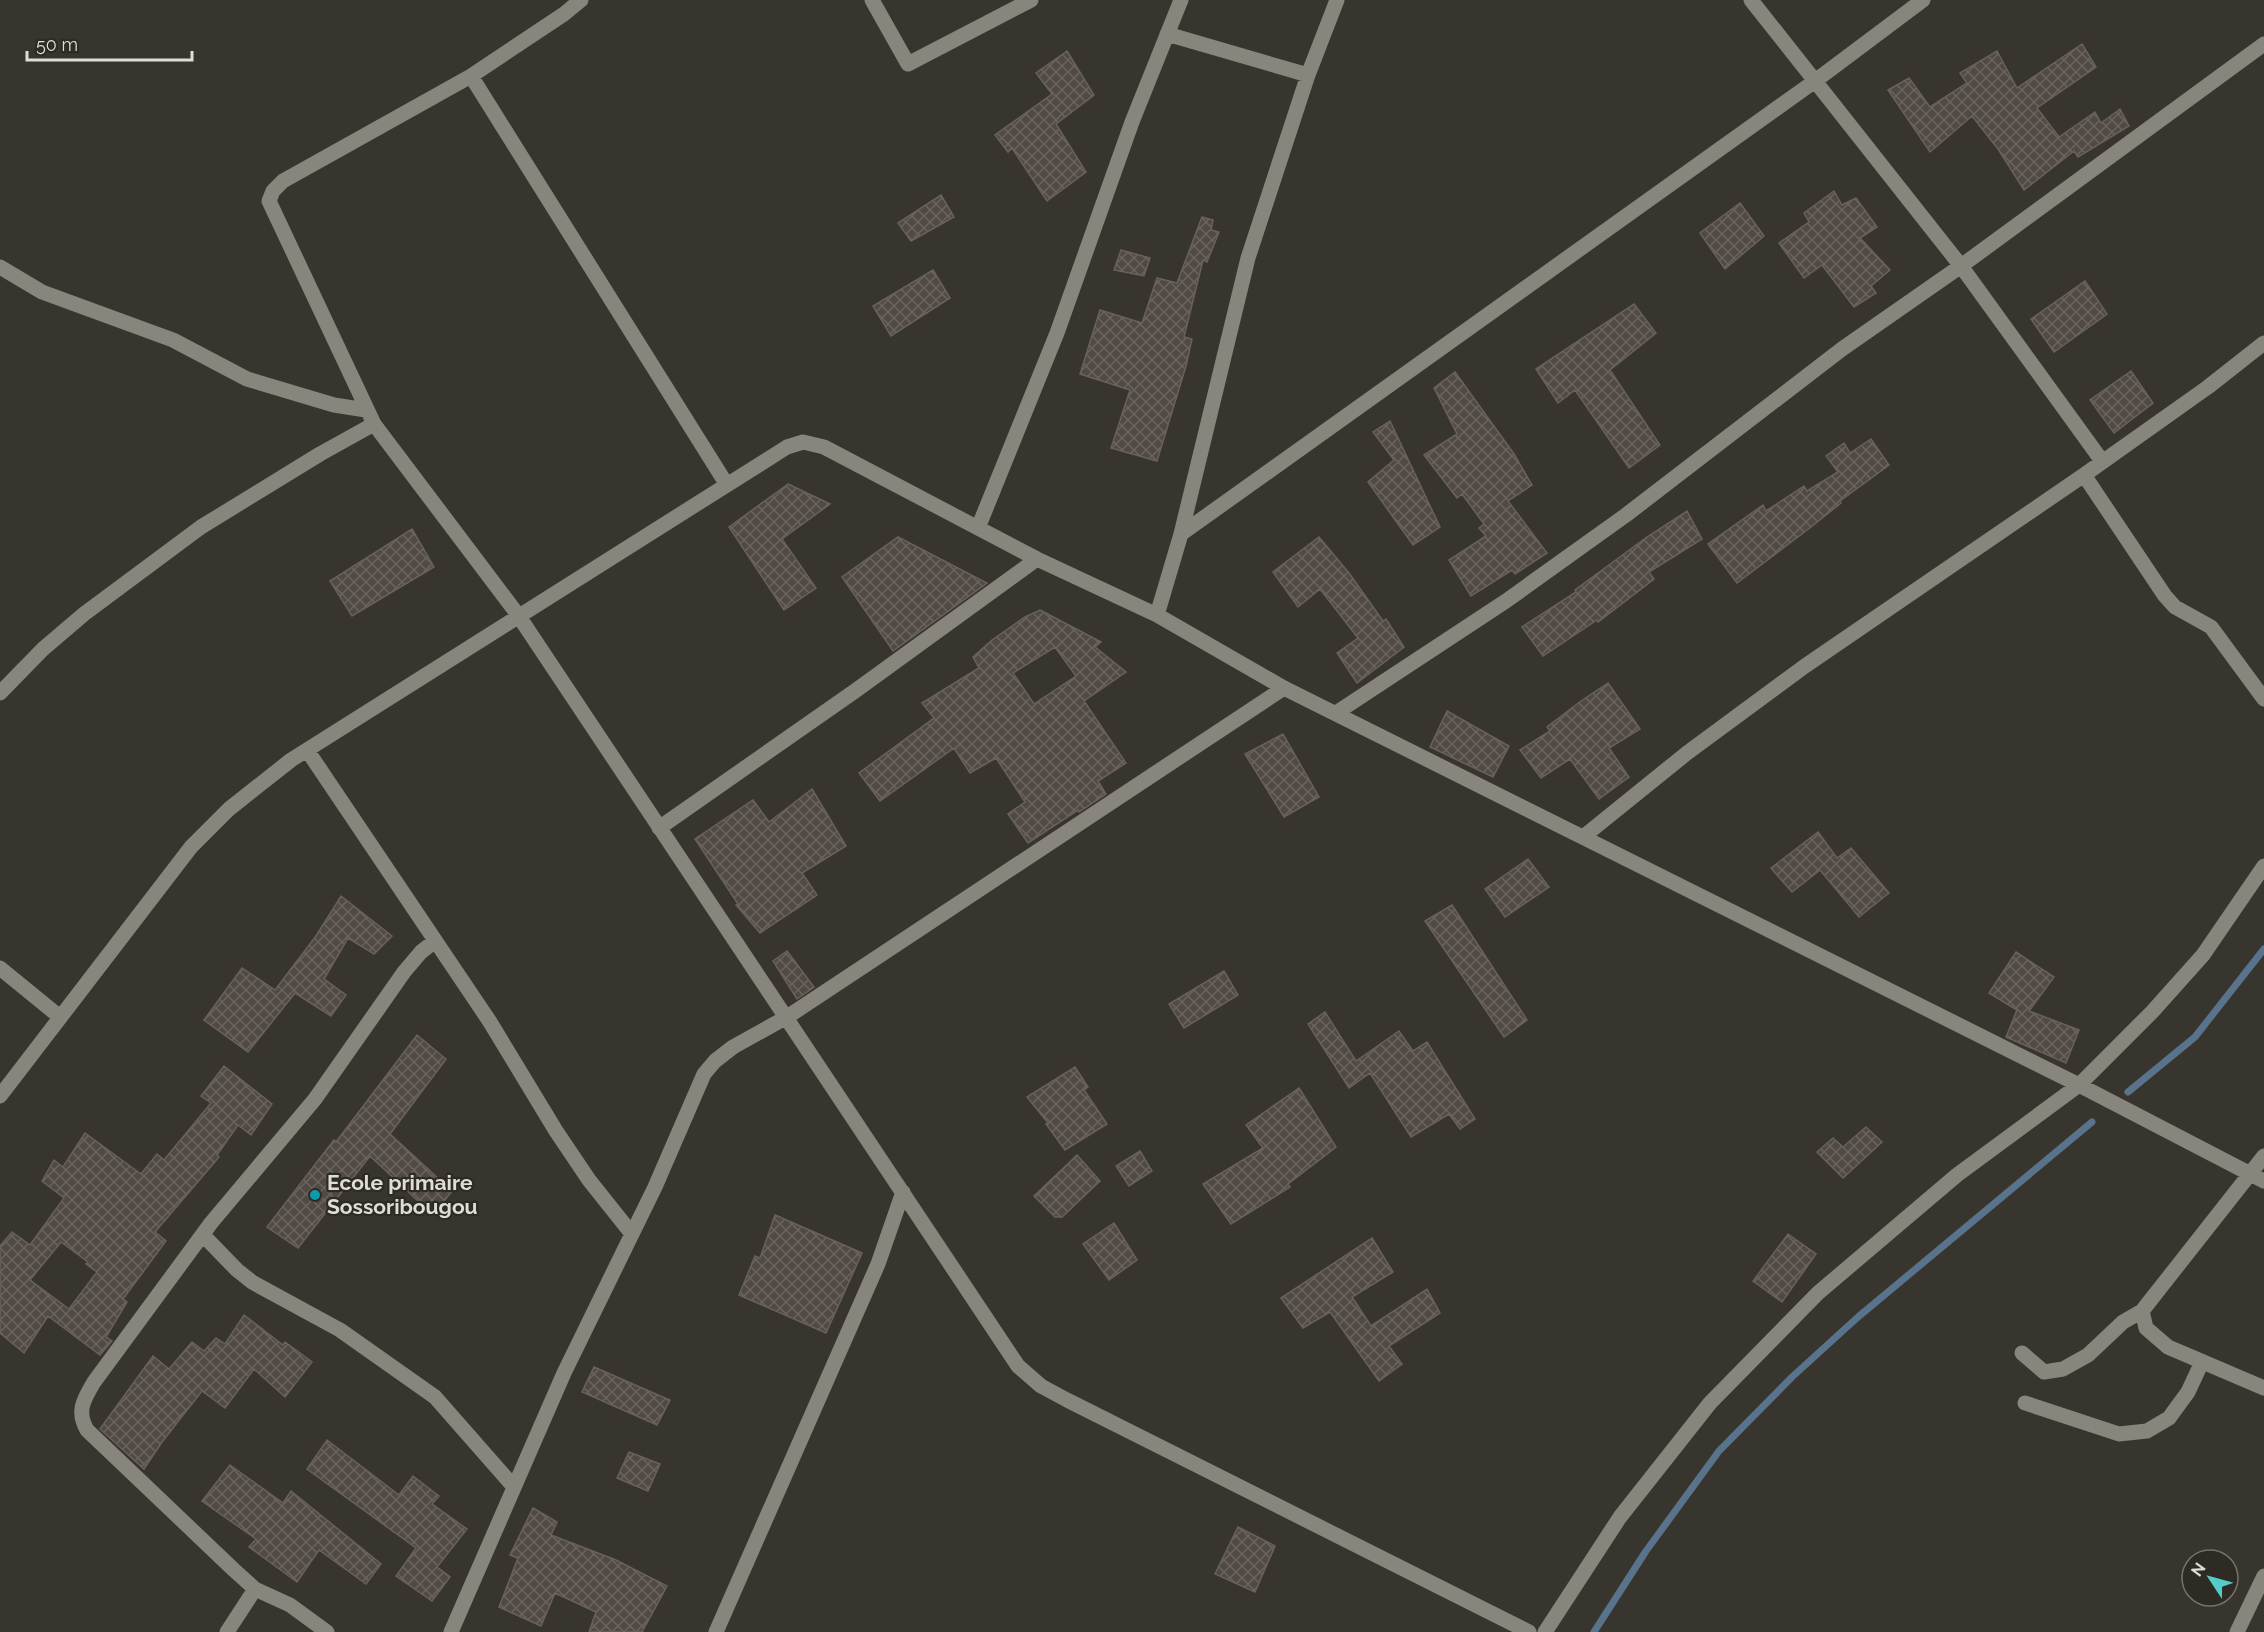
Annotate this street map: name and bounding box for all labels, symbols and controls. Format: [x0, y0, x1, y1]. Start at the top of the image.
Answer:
scale bar [27, 24, 192, 62]
text: 50 m [36, 34, 78, 55]
place label: Ecole primaire Sossoribougou [327, 1170, 478, 1219]
marker: Ecole primaire Sossoribougou [308, 1188, 322, 1202]
north arrow [2180, 1548, 2240, 1608]
text: N [2187, 1559, 2210, 1580]

